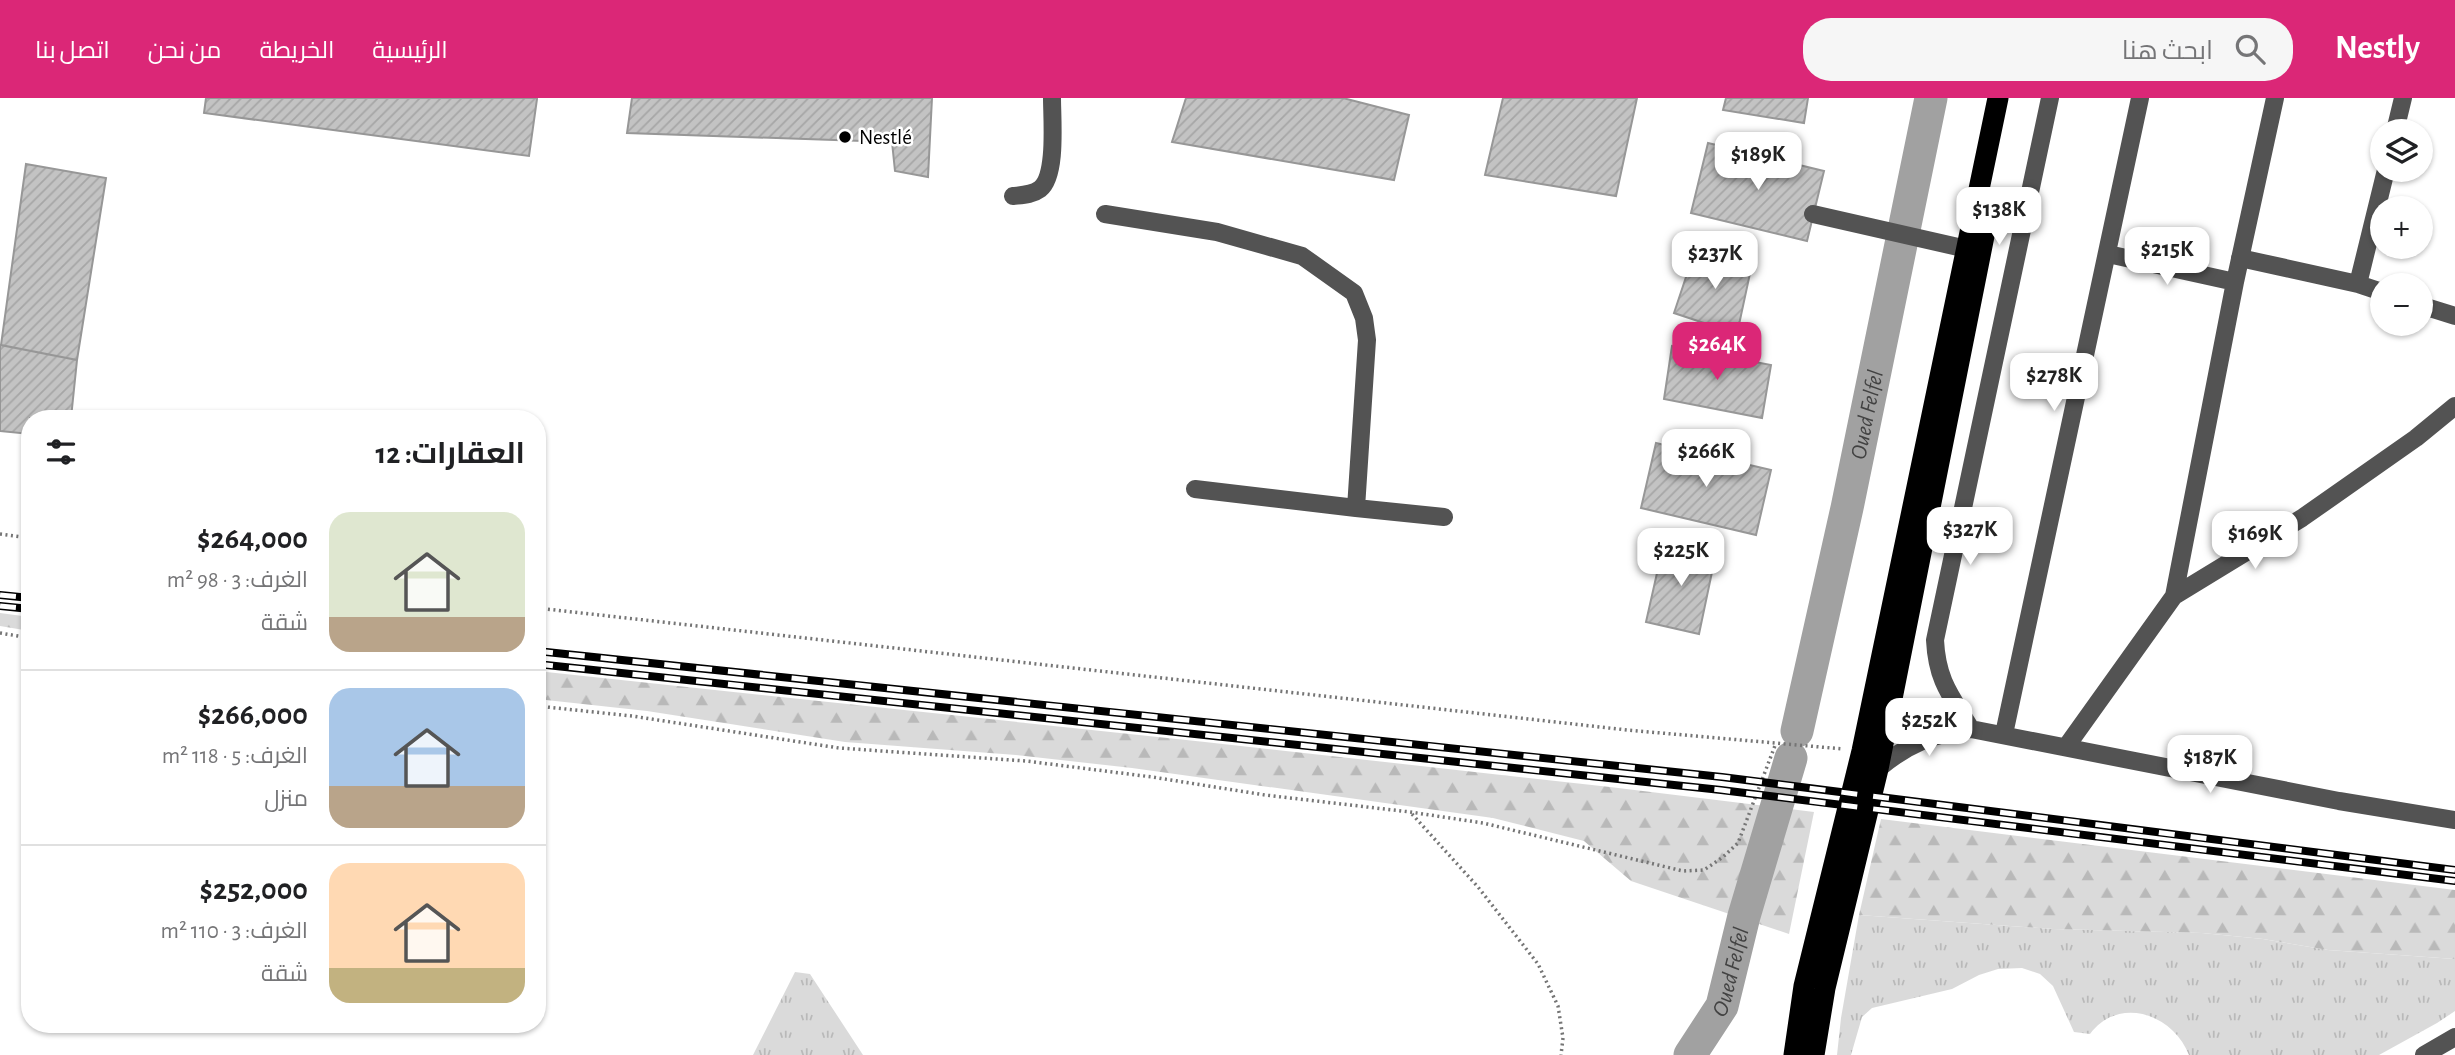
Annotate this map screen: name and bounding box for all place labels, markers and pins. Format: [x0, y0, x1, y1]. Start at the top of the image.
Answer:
place label: Nestlé [859, 127, 912, 148]
marker: Nestlé [837, 129, 853, 145]
pin: $189K [1709, 132, 1807, 192]
pin: $138K [1950, 188, 2048, 247]
pin: $215K [2118, 228, 2216, 287]
pin: $237K [1666, 232, 1764, 291]
pin: $264K [1668, 322, 1766, 382]
pin: $278K [2005, 354, 2103, 413]
pin: $266K [1657, 430, 1755, 489]
pin: $327K [1921, 508, 2019, 567]
pin: $169K [2206, 512, 2304, 571]
pin: $225K [1632, 528, 1730, 588]
pin: $252K [1880, 698, 1978, 758]
pin: $187K [2161, 736, 2259, 795]

